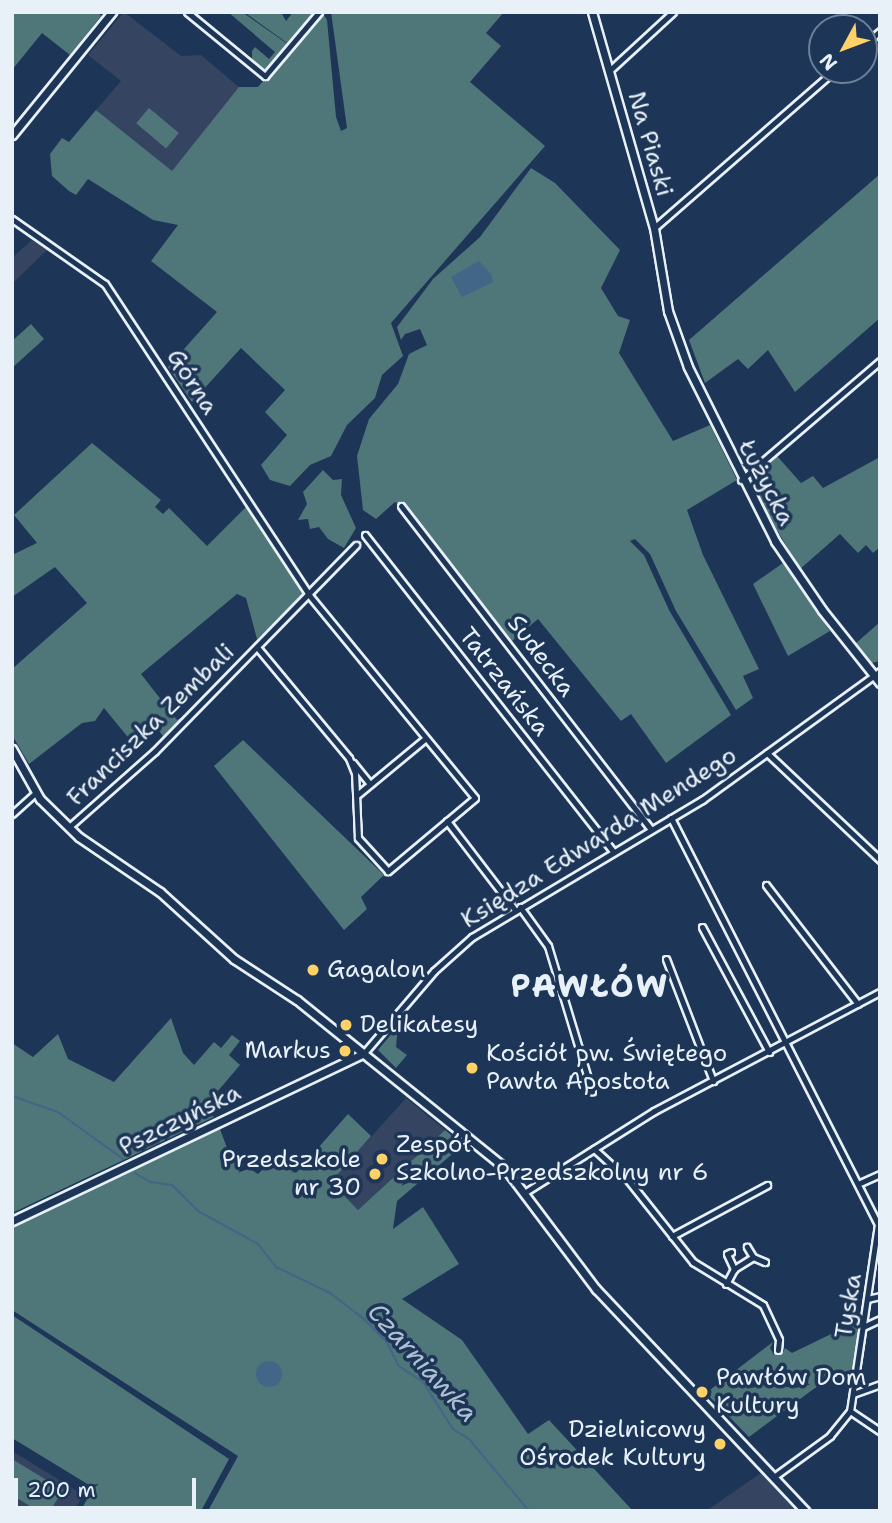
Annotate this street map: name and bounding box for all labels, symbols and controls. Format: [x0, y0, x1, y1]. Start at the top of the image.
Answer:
north arrow [808, 14, 878, 84]
text: N [814, 48, 843, 76]
street label: Na Piaski [621, 88, 679, 200]
street label: Górna [160, 344, 224, 420]
street label: Łużycka [732, 435, 800, 531]
street label: Sudecka [501, 610, 581, 702]
street label: Tatrzańska [453, 622, 555, 742]
street label: Franciszka Zembali [61, 638, 241, 812]
street label: Księdza Edwarda Mendego [456, 741, 742, 935]
place label: Gagalon [327, 956, 425, 984]
marker: Gagalon [305, 962, 321, 978]
district label: PAWŁÓW [511, 967, 669, 1005]
place label: Delikatesy [360, 1011, 478, 1039]
marker: Delikatesy [338, 1017, 354, 1033]
place label: Markus [244, 1037, 331, 1065]
place label: Kościół pw. Świętego Pawła Apostoła [486, 1040, 727, 1096]
marker: Markus [337, 1043, 353, 1059]
marker: Kościół pw. Świętego Pawła Apostoła [464, 1060, 480, 1076]
street label: Pszczyńska [114, 1078, 246, 1162]
place label: Zespół Szkolno-Przedszkolny nr 6 [396, 1131, 709, 1187]
place label: Przedszkole nr 30 [222, 1146, 361, 1202]
marker: Zespół Szkolno-Przedszkolny nr 6 [374, 1151, 390, 1167]
marker: Przedszkole nr 30 [367, 1166, 383, 1182]
street label: Tyska [830, 1271, 868, 1341]
water label: Czarniawka [361, 1296, 485, 1428]
place label: Pawłów Dom Kultury [716, 1364, 867, 1420]
marker: Pawłów Dom Kultury [694, 1384, 710, 1400]
place label: Dzielnicowy Ośrodek Kultury [519, 1416, 706, 1472]
marker: Dzielnicowy Ośrodek Kultury [712, 1436, 728, 1452]
scale bar [18, 1464, 200, 1508]
text: 200 m [27, 1476, 96, 1504]

